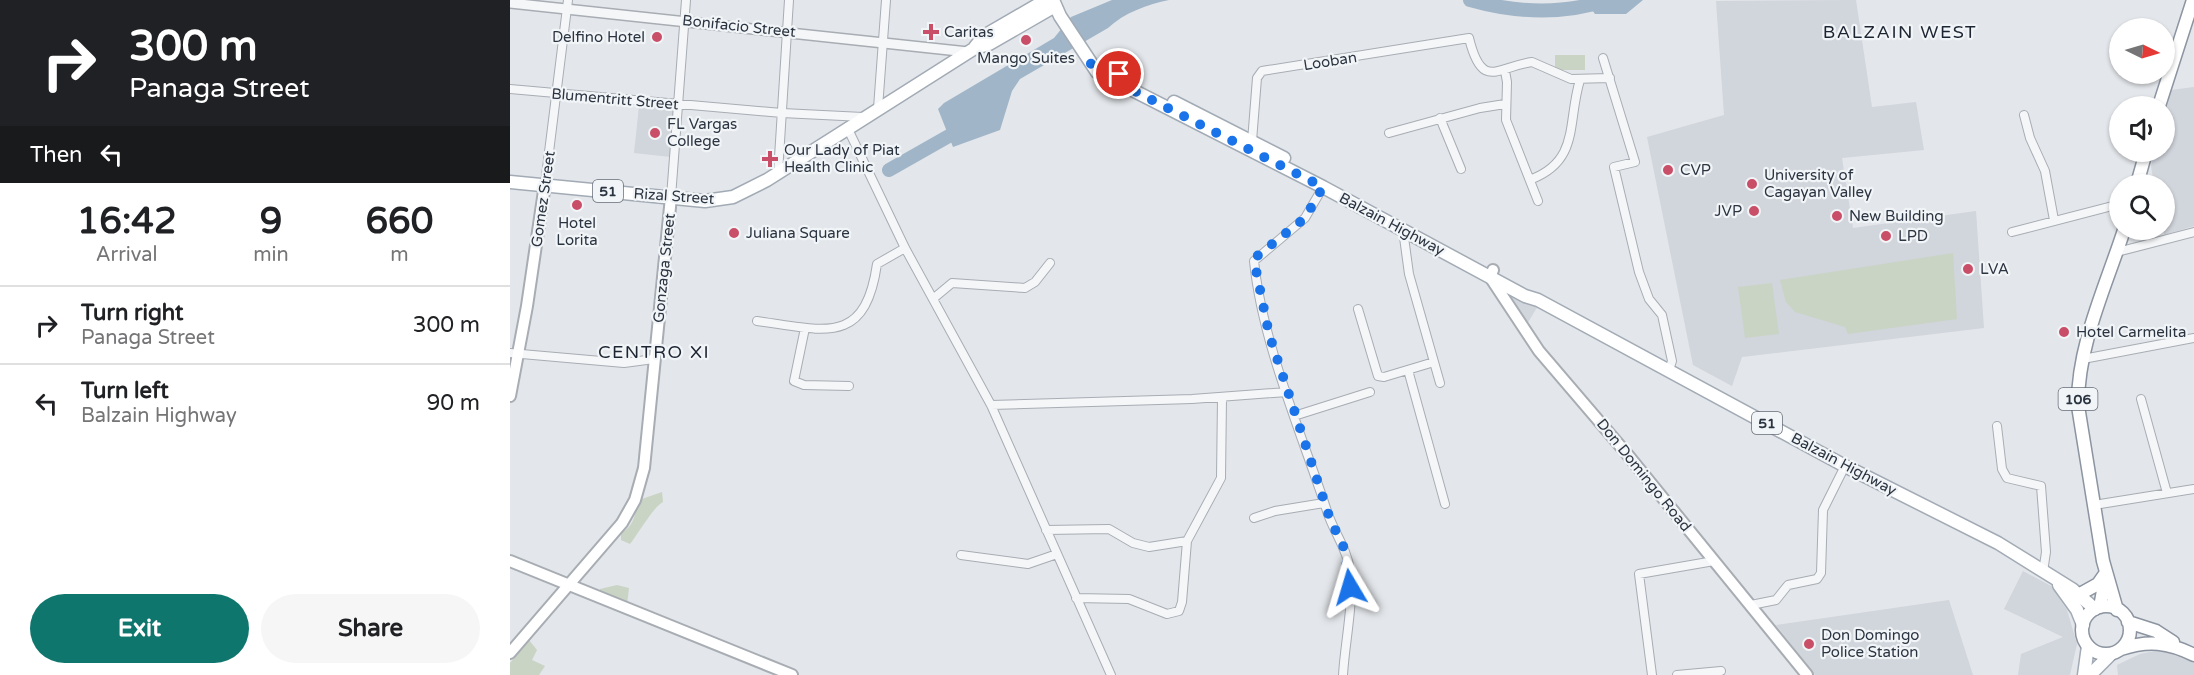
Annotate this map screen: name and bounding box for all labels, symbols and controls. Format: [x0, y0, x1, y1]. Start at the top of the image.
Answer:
street label: Bonifacio Street [681, 11, 797, 41]
north arrow [2109, 18, 2175, 84]
map controls [2109, 18, 2175, 240]
text: 300 m [129, 21, 258, 72]
district label: BALZAIN WEST [1823, 21, 1977, 43]
marker: Caritas [922, 23, 940, 41]
place label: Caritas [944, 23, 994, 41]
icon: right [30, 24, 108, 102]
place label: Delfino Hotel [552, 28, 645, 46]
marker: Delfino Hotel [650, 30, 664, 44]
marker: Mango Suites [1019, 33, 1033, 47]
pin [1093, 48, 1144, 99]
street label: Looban [1302, 48, 1358, 74]
place label: Mango Suites [977, 49, 1075, 67]
icon: arrive [1102, 57, 1135, 90]
text: Panaga Street [129, 72, 310, 105]
street label: Blumentritt Street [551, 84, 680, 114]
button: sound [2109, 96, 2175, 162]
place label: FL Vargas College [667, 115, 737, 150]
marker: FL Vargas College [648, 126, 662, 140]
icon: left [95, 138, 128, 171]
place label: Our Lady of Piat Health Clinic [784, 141, 900, 176]
text: Then [30, 142, 83, 168]
street label: Gomez Street [527, 149, 559, 248]
marker: Our Lady of Piat Health Clinic [761, 150, 779, 168]
place label: CVP [1680, 161, 1711, 179]
marker: CVP [1661, 163, 1675, 177]
place label: University of Cagayan Valley [1764, 166, 1872, 201]
button: search [2109, 174, 2175, 240]
marker: University of Cagayan Valley [1745, 177, 1759, 191]
road number: 51 [593, 180, 623, 202]
street label: Rizal Street [633, 184, 715, 208]
street label: Balzain Highway [1336, 189, 1448, 259]
marker: Hotel Lorita [570, 198, 584, 212]
text: 16:42 [77, 200, 177, 243]
text: 9 [260, 200, 282, 243]
text: 660 [365, 200, 433, 243]
place label: JVP [1715, 202, 1742, 220]
marker: JVP [1747, 204, 1761, 218]
place label: New Building [1849, 207, 1944, 225]
marker: New Building [1830, 209, 1844, 223]
street label: Gonzaga Street [649, 212, 679, 324]
place label: Hotel Lorita [556, 214, 598, 249]
place label: Juliana Square [746, 224, 850, 242]
marker: Juliana Square [727, 226, 741, 240]
place label: LPD [1898, 227, 1928, 245]
marker: LPD [1879, 229, 1893, 243]
text: Arrival [96, 243, 158, 267]
text: min [253, 243, 289, 267]
text: m [390, 243, 409, 267]
place label: LVA [1980, 260, 2009, 278]
marker: LVA [1961, 262, 1975, 276]
text: Turn right [81, 300, 183, 326]
icon: right [30, 309, 63, 342]
text: 300 m [413, 312, 480, 338]
place label: Hotel Carmelita [2076, 323, 2186, 341]
marker: Hotel Carmelita [2057, 325, 2071, 339]
text: Panaga Street [81, 326, 215, 350]
district label: CENTRO XI [598, 341, 710, 363]
text: Turn left [81, 378, 169, 404]
icon: left [30, 387, 63, 420]
road number: 106 [2058, 388, 2098, 410]
text: 90 m [426, 390, 480, 416]
text: Balzain Highway [81, 404, 237, 428]
road number: 51 [1752, 412, 1782, 434]
street label: Don Domingo Road [1593, 415, 1695, 535]
street label: Balzain Highway [1788, 429, 1900, 499]
position arrow [1318, 555, 1382, 619]
button: Exit [30, 594, 249, 663]
button: Share [261, 594, 480, 663]
place label: Don Domingo Police Station [1821, 626, 1919, 661]
marker: Don Domingo Police Station [1802, 637, 1816, 651]

